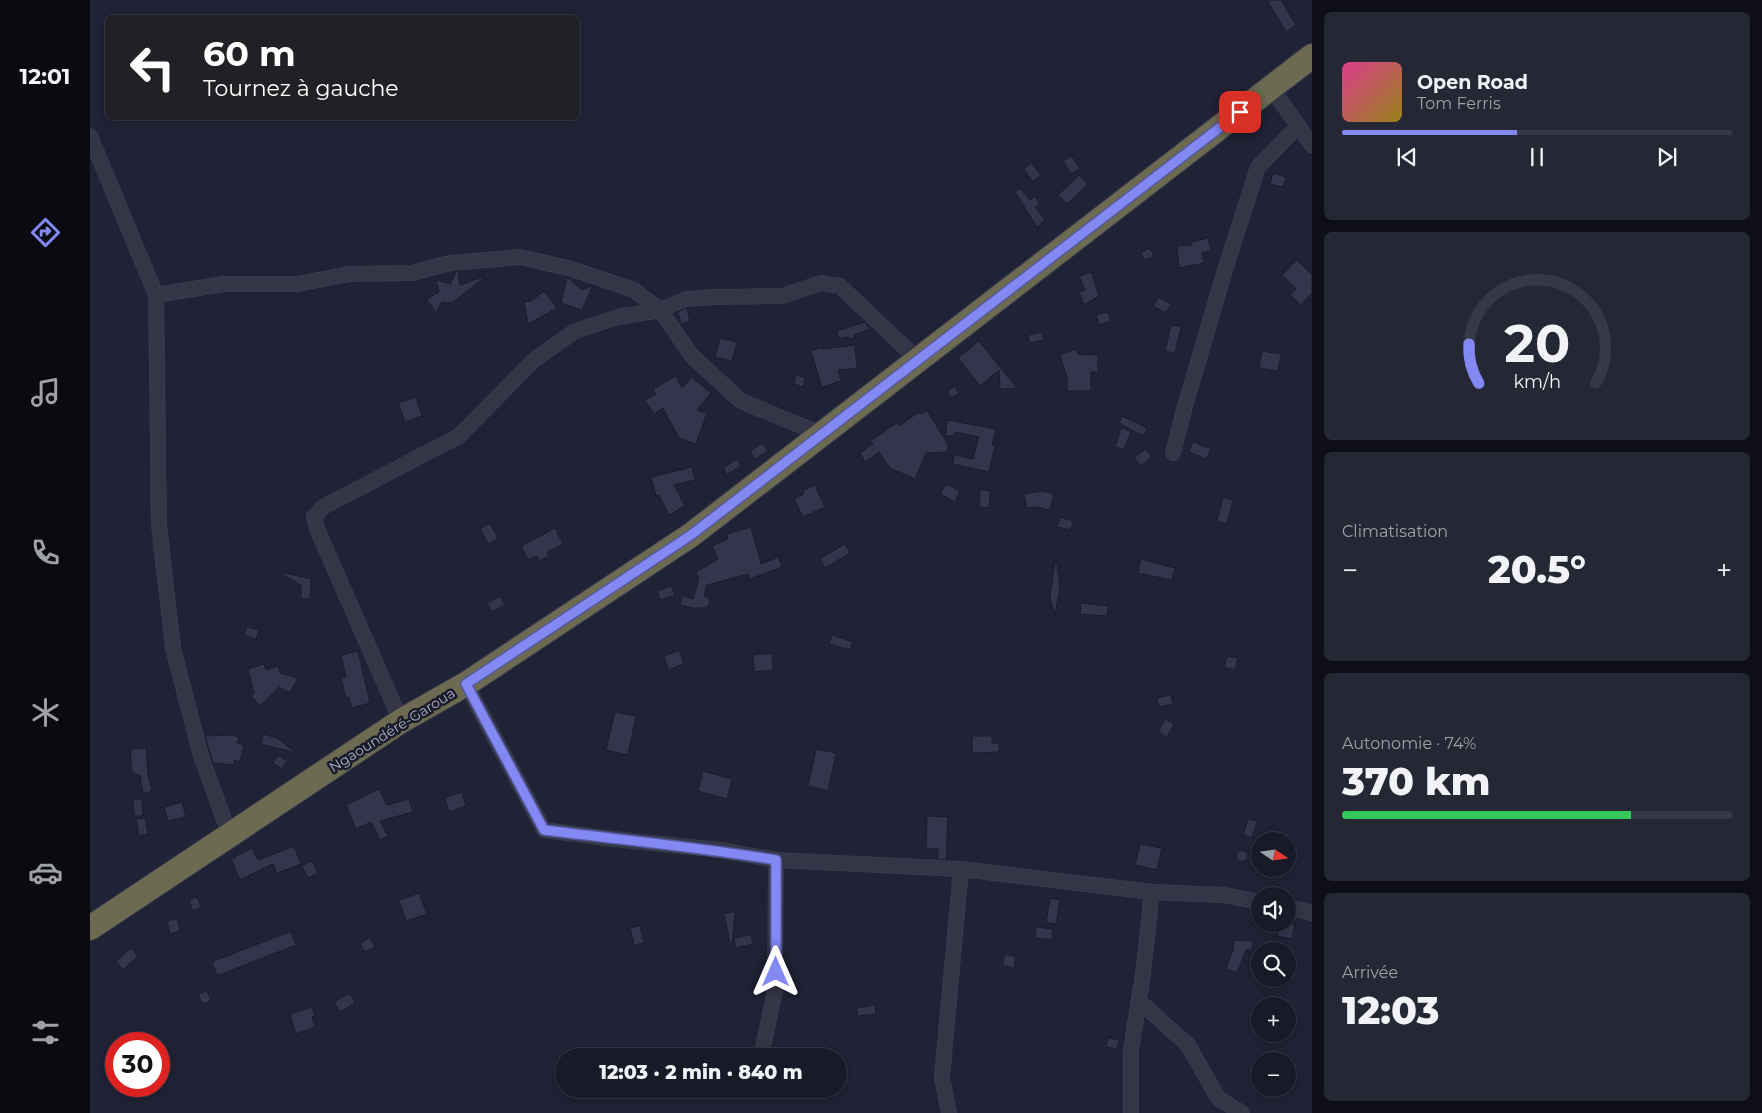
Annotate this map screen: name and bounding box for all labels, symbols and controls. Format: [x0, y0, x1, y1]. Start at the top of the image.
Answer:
text: 60 m [203, 32, 296, 75]
icon: left [120, 35, 185, 100]
text: 12:01 [20, 63, 70, 90]
text: Open Road [1417, 71, 1528, 94]
text: Tournez à gauche [203, 75, 399, 102]
pin [1219, 91, 1261, 133]
text: Tom Ferris [1417, 94, 1501, 113]
icon: arrive [1226, 98, 1254, 126]
icon: previous [1393, 143, 1421, 171]
icon: pause [1523, 143, 1551, 171]
icon: next [1653, 143, 1681, 171]
icon: directions [28, 215, 63, 250]
text: 20 [1504, 312, 1570, 375]
text: km/h [1513, 371, 1561, 392]
icon: music [28, 375, 63, 410]
text: Climatisation [1342, 522, 1448, 541]
icon: phone [28, 535, 63, 570]
text: 20.5° [1488, 546, 1586, 593]
text: − [1342, 553, 1358, 587]
text: + [1716, 553, 1732, 587]
street label: Ngaoundéré-Garoua [326, 684, 458, 776]
icon: climate [28, 695, 63, 730]
text: Autonomie · 74% [1342, 734, 1476, 753]
text: 370 km [1342, 758, 1490, 805]
north arrow [1251, 832, 1296, 878]
map controls [1251, 832, 1296, 1097]
icon: car [28, 855, 63, 890]
button: sound [1251, 887, 1296, 932]
button: search [1251, 942, 1296, 987]
position arrow [749, 945, 801, 997]
text: Arrivée [1342, 963, 1398, 982]
text: 12:03 [1342, 987, 1439, 1034]
button: + [1251, 997, 1296, 1042]
icon: filters [28, 1015, 63, 1050]
speed limit sign: 30 [105, 1032, 170, 1097]
button: − [1251, 1052, 1296, 1097]
text: 12:03 · 2 min · 840 m [599, 1061, 803, 1084]

